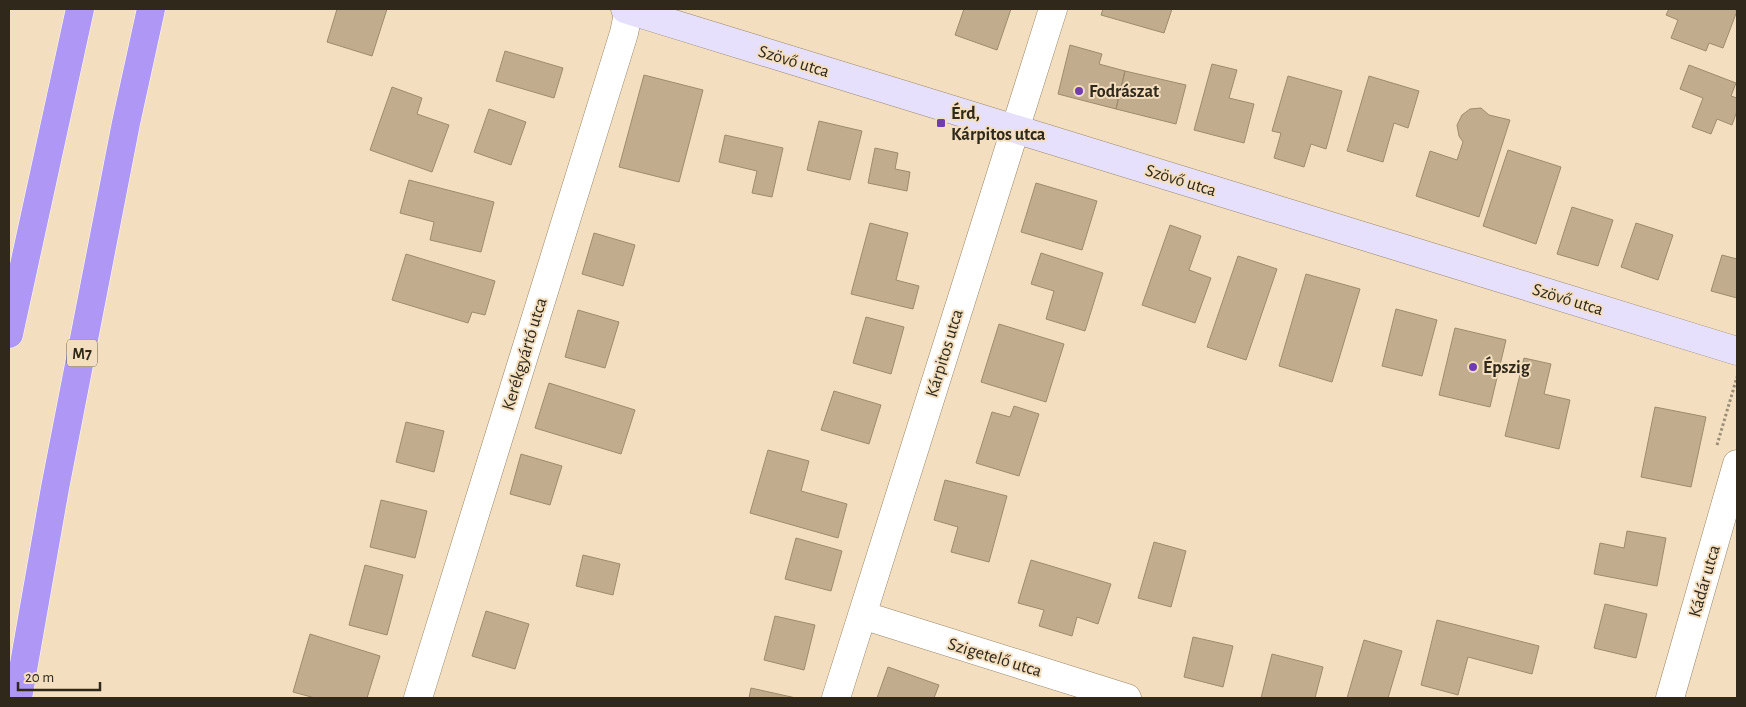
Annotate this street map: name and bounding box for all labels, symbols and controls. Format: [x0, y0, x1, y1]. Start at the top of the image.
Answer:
street label: Szövő utca [756, 43, 831, 81]
place label: Fodrászat [1089, 83, 1159, 101]
marker: Fodrászat [1073, 85, 1085, 97]
place label: Érd, Kárpitos utca [951, 102, 1046, 144]
marker: Érd, Kárpitos utca [935, 117, 947, 129]
street label: Szövő utca [1143, 162, 1218, 200]
street label: Szövő utca [1530, 281, 1605, 319]
street label: Kerékgyártó utca [499, 296, 551, 413]
street label: Kárpitos utca [923, 307, 967, 399]
road number: M7 [67, 339, 97, 366]
place label: Épszig [1483, 356, 1531, 377]
marker: Épszig [1467, 361, 1479, 373]
street label: Kádár utca [1686, 543, 1724, 619]
street label: Szigetelő utca [946, 635, 1044, 681]
scale bar [18, 660, 100, 692]
text: 20 m [25, 670, 54, 685]

